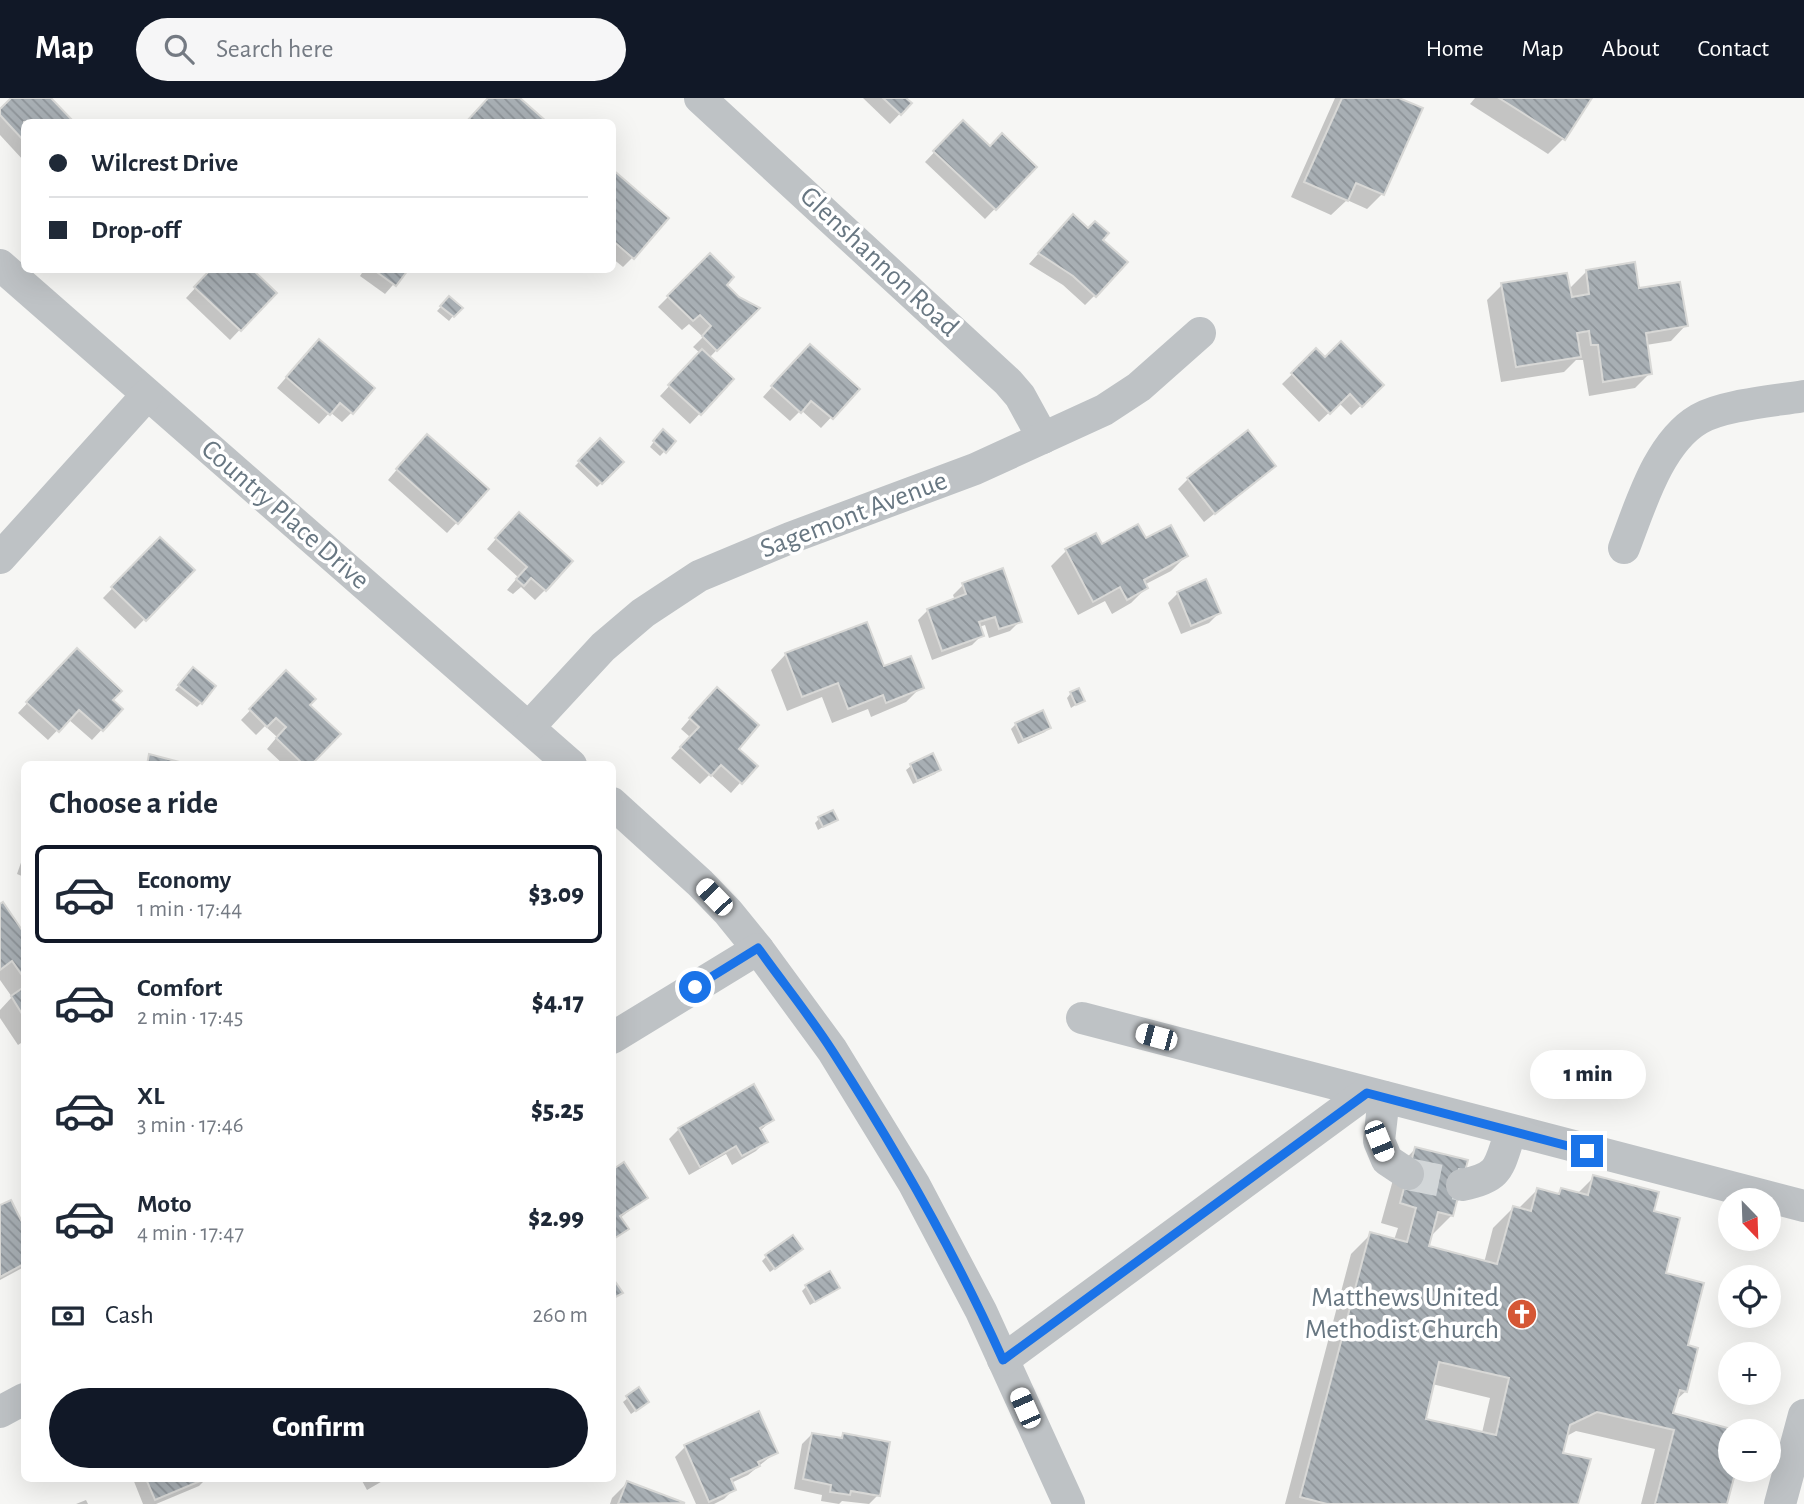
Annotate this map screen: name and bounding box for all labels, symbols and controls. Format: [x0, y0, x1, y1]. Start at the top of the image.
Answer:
search box [136, 18, 626, 81]
icon: search [160, 30, 198, 68]
text: Map [35, 32, 94, 65]
text: Search here [216, 36, 334, 62]
text: Home [1426, 37, 1484, 61]
text: Map [1522, 37, 1564, 61]
text: About [1602, 37, 1659, 61]
text: Contact [1697, 37, 1769, 61]
text: Wilcrest Drive [91, 150, 238, 176]
street label: Glenshannon Road [794, 182, 964, 342]
text: Drop-off [91, 217, 180, 243]
street label: Country Place Drive [196, 435, 374, 595]
street label: Sagemont Avenue [757, 467, 951, 563]
text: Choose a ride [49, 787, 218, 819]
icon: car [53, 863, 116, 926]
text: Economy [137, 867, 231, 893]
car [692, 875, 737, 919]
text: $3.09 [529, 881, 584, 907]
text: 1 min · 17:44 [137, 898, 242, 921]
icon: car [53, 971, 116, 1034]
route start [679, 971, 711, 1003]
text: Comfort [137, 975, 222, 1001]
text: $4.17 [532, 989, 584, 1015]
text: 2 min · 17:45 [137, 1006, 243, 1029]
car [1133, 1021, 1180, 1053]
callout: 1 min [1529, 1049, 1645, 1098]
text: 1 min [1564, 1063, 1612, 1086]
icon: car [53, 1079, 116, 1142]
text: XL [137, 1083, 164, 1109]
text: $5.25 [531, 1097, 584, 1123]
text: 3 min · 17:46 [137, 1114, 244, 1137]
car [1362, 1118, 1397, 1164]
route end [1571, 1135, 1603, 1167]
icon: car [53, 1187, 116, 1250]
north arrow [1718, 1188, 1782, 1251]
map controls [1718, 1188, 1781, 1482]
text: Moto [137, 1191, 192, 1217]
text: $2.99 [528, 1205, 584, 1231]
text: 4 min · 17:47 [137, 1222, 244, 1245]
button: locate [1718, 1265, 1781, 1328]
place label: Matthews United Methodist Church [1305, 1284, 1499, 1344]
icon: cash [49, 1297, 87, 1335]
church icon: Matthews United Methodist Church [1505, 1297, 1539, 1331]
text: Cash [105, 1302, 154, 1328]
text: 260 m [532, 1304, 588, 1327]
button: + [1718, 1342, 1781, 1405]
car [1007, 1385, 1044, 1431]
button: Confirm [49, 1388, 588, 1468]
button: − [1718, 1419, 1781, 1482]

